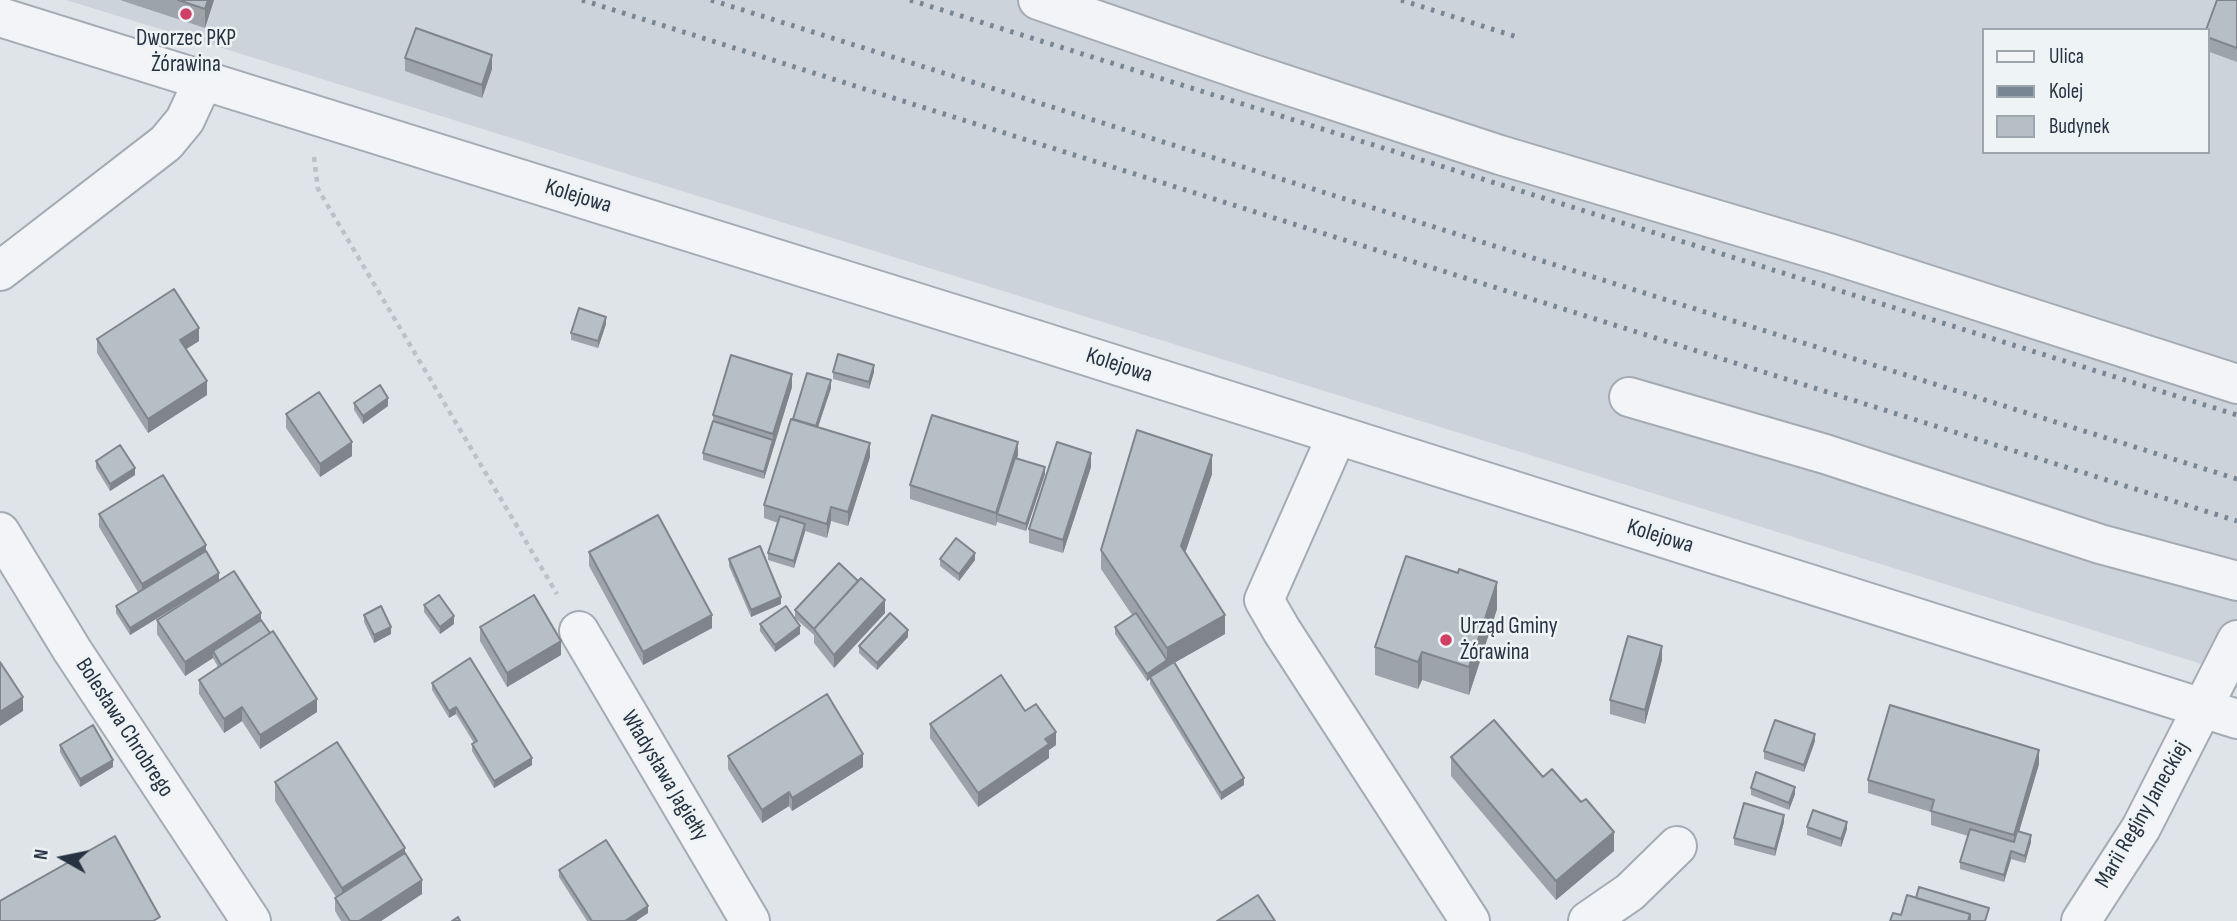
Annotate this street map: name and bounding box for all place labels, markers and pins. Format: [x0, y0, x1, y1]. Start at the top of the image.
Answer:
marker: Dworzec PKP Żórawina [178, 6, 194, 22]
place label: Dworzec PKP Żórawina [136, 25, 236, 79]
place label: Urząd Gminy Żórawina [1460, 613, 1558, 667]
marker: Urząd Gminy Żórawina [1438, 632, 1454, 648]

